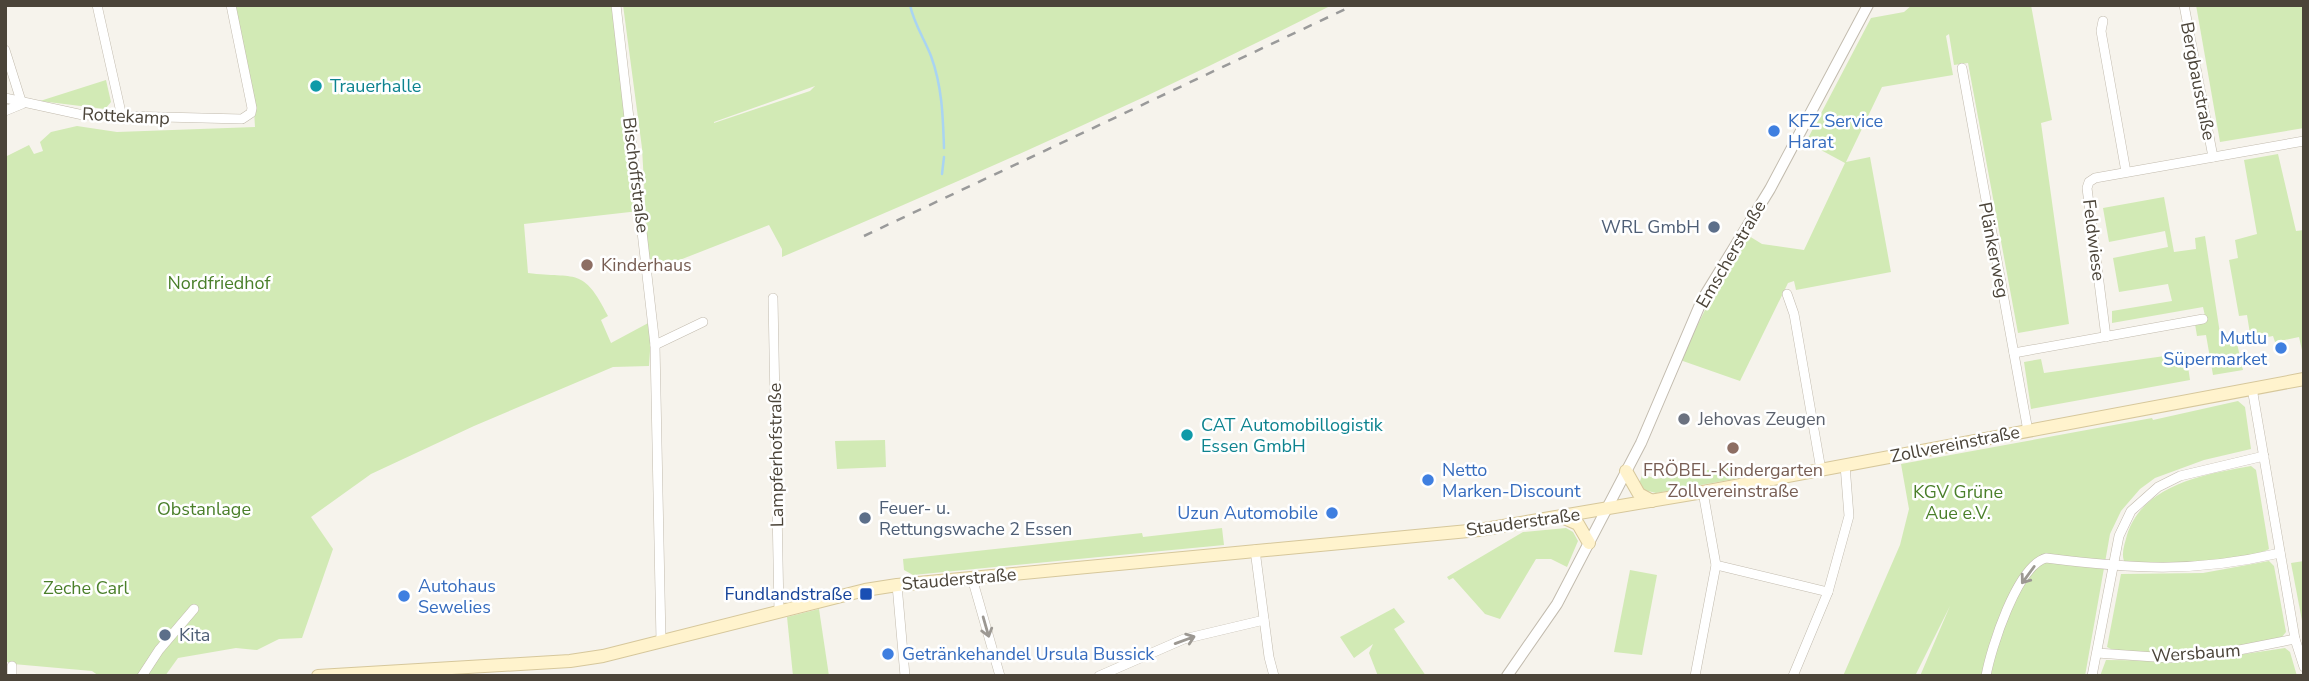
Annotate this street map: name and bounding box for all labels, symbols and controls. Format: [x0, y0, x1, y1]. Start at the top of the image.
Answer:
street label: Bergbaustraße [2175, 20, 2221, 142]
place label: Trauerhalle [330, 74, 421, 98]
marker: Trauerhalle [308, 78, 324, 94]
street label: Rottekamp [81, 102, 171, 130]
place label: KFZ Service Harat [1788, 109, 1883, 154]
street label: Bischoffstraße [617, 116, 655, 234]
marker: KFZ Service Harat [1766, 123, 1782, 139]
street label: Emscherstraße [1690, 196, 1772, 312]
street label: Feldwiese [2077, 198, 2111, 282]
street label: Plänkerweg [1973, 200, 2015, 300]
place label: WRL GmbH [1601, 215, 1700, 239]
marker: WRL GmbH [1706, 219, 1722, 235]
place label: Kinderhaus [601, 253, 692, 277]
marker: Kinderhaus [579, 257, 595, 273]
park label: Nordfriedhof [168, 271, 271, 295]
place label: Mutlu Süpermarket [2163, 326, 2268, 371]
marker: Mutlu Süpermarket [2273, 340, 2289, 356]
street label: Lampferhofstraße [763, 383, 789, 527]
place label: Jehovas Zeugen [1697, 407, 1826, 431]
marker: Jehovas Zeugen [1676, 411, 1692, 427]
place label: CAT Automobillogistik Essen GmbH [1201, 413, 1384, 458]
street label: Zollvereinstraße [1888, 420, 2022, 468]
marker: CAT Automobillogistik Essen GmbH [1179, 427, 1195, 443]
marker: FRÖBEL-Kindergarten Zollvereinstraße [1725, 440, 1741, 456]
place label: Netto Marken-Discount [1442, 458, 1581, 503]
place label: FRÖBEL-Kindergarten Zollvereinstraße [1643, 458, 1823, 503]
marker: Netto Marken-Discount [1420, 472, 1436, 488]
park label: KGV Grüne Aue e.V. [1913, 480, 2003, 525]
place label: Feuer- u. Rettungswache 2 Essen [879, 496, 1072, 541]
park label: Obstanlage [157, 497, 251, 521]
place label: Uzun Automobile [1177, 501, 1318, 525]
street label: Stauderstraße [1464, 502, 1582, 542]
marker: Uzun Automobile [1324, 505, 1340, 521]
marker: Feuer- u. Rettungswache 2 Essen [857, 510, 873, 526]
street label: Stauderstraße [901, 562, 1017, 596]
one-way arrow [2021, 565, 2036, 583]
place label: Autohaus Sewelies [418, 574, 496, 619]
park label: Zeche Carl [43, 576, 130, 600]
place label: Fundlandstraße [725, 582, 852, 606]
marker: Fundlandstraße [858, 586, 874, 602]
marker: Autohaus Sewelies [396, 588, 412, 604]
one-way arrow [980, 616, 993, 638]
place label: Kita [179, 623, 210, 647]
marker: Kita [157, 627, 173, 643]
one-way arrow [1173, 632, 1195, 645]
street label: Wersbaum [2151, 638, 2241, 668]
place label: Getränkehandel Ursula Bussick [902, 642, 1155, 666]
marker: Getränkehandel Ursula Bussick [880, 646, 896, 662]

